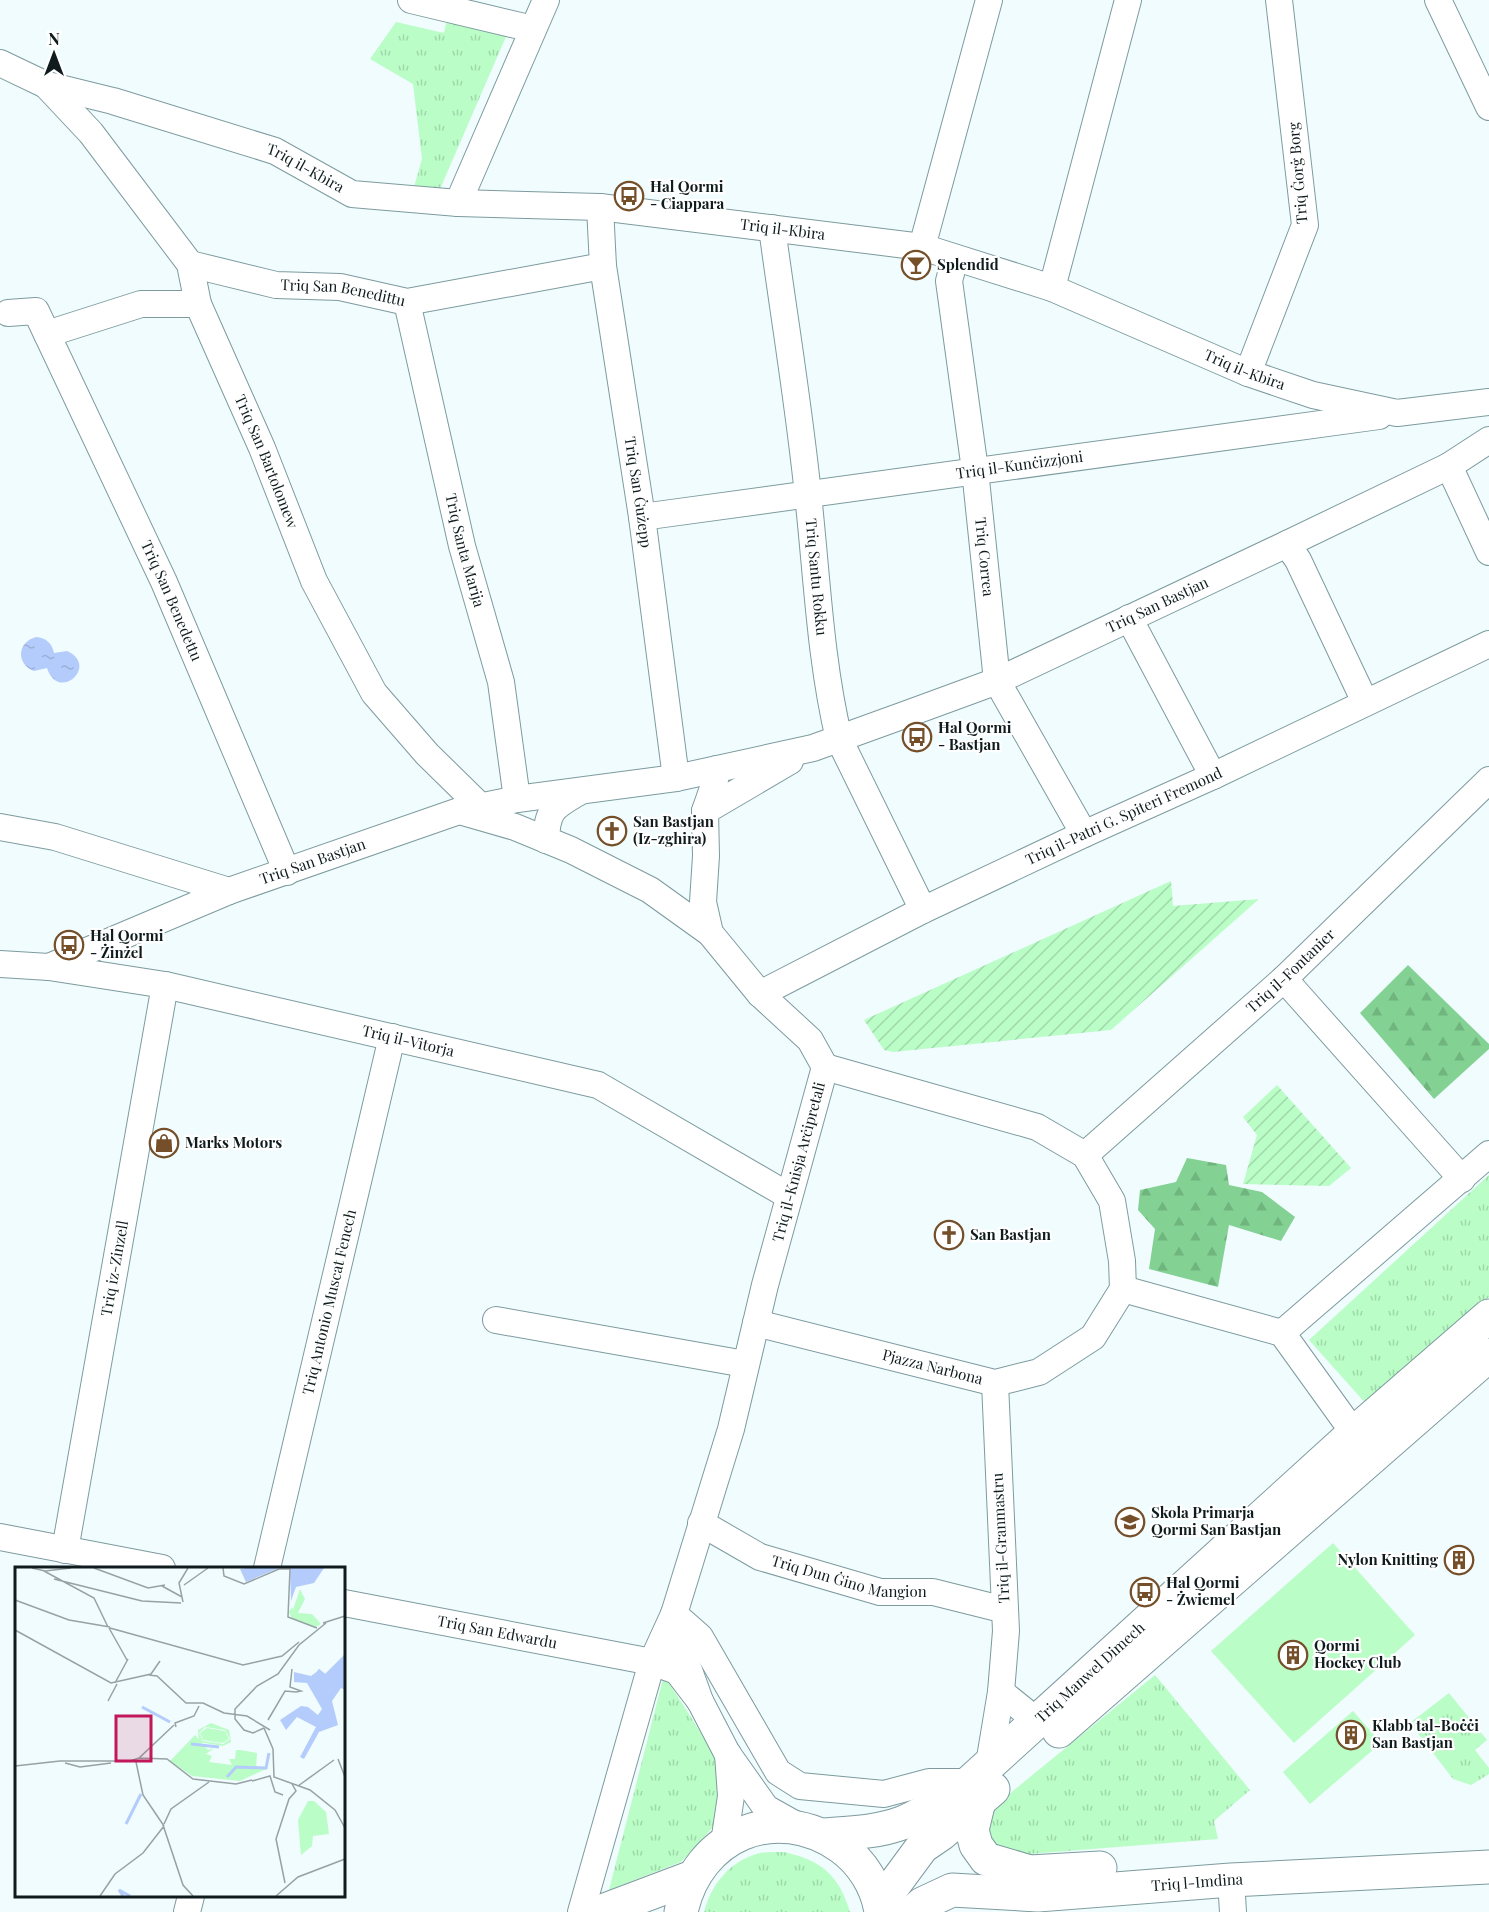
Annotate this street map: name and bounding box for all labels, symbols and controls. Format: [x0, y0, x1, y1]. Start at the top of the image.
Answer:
north arrow [24, 24, 84, 84]
text: N [48, 28, 60, 49]
street label: Triq Ġorġ Borg [1283, 121, 1311, 225]
street label: Triq il-Kbira [265, 138, 348, 197]
place label: Ħal Qormi - Ciappara [650, 176, 725, 213]
bus stop icon: Ħal Qormi - Ciappara [613, 180, 645, 212]
street label: Triq il-Kbira [739, 213, 827, 244]
bar icon: Splendid [900, 249, 932, 281]
place label: Splendid [937, 254, 999, 274]
street label: Triq San Benedittu [280, 274, 408, 310]
street label: Triq il-Kbira [1201, 344, 1288, 394]
street label: Triq San Bartolomew [231, 391, 304, 531]
street label: Triq San Ġużepp [621, 435, 657, 549]
street label: Triq il-Kunċizzjoni [955, 446, 1085, 483]
street label: Triq Santa Marija [441, 491, 490, 610]
street label: Triq Correa [971, 516, 999, 598]
street label: Triq Santu Rokku [802, 518, 833, 637]
street label: Triq San Benedettu [137, 537, 207, 664]
street label: Triq San Bastjan [1103, 572, 1211, 637]
place label: Ħal Qormi - Bastjan [938, 717, 1012, 754]
bus stop icon: Ħal Qormi - Bastjan [901, 721, 933, 753]
street label: Triq il-Patri G. Spiteri Fremond [1022, 762, 1225, 869]
place label: San Bastjan (Iz-zghira) [633, 811, 715, 848]
church icon: San Bastjan (Iz-zghira) [596, 815, 628, 847]
street label: Triq San Bastjan [257, 833, 368, 889]
street label: Triq il-Fontanier [1242, 924, 1339, 1017]
place label: Ħal Qormi - Żinżel [90, 925, 164, 962]
bus stop icon: Ħal Qormi - Żinżel [53, 929, 85, 961]
street label: Triq il-Vitorja [360, 1020, 457, 1061]
street label: Triq il-Knisja Arċipretali [767, 1079, 829, 1244]
shop icon: Marks Motors [148, 1127, 180, 1159]
place label: Marks Motors [185, 1132, 282, 1152]
street label: Triq Antonio Muscat Fenech [297, 1207, 360, 1397]
street label: Triq iz-Zinzell [96, 1219, 132, 1318]
church icon: San Bastjan [933, 1219, 965, 1251]
place label: San Bastjan [970, 1224, 1052, 1244]
street label: Pjazza Narbona [880, 1344, 986, 1389]
street label: Triq il-Granmastru [987, 1472, 1013, 1604]
place label: Skola Primarja Qormi San Bastjan [1151, 1502, 1282, 1539]
school or university icon: Skola Primarja Qormi San Bastjan [1114, 1506, 1146, 1538]
building icon: Nylon Knitting [1443, 1544, 1475, 1576]
place label: Nylon Knitting [1337, 1549, 1439, 1569]
street label: Triq Dun Ġino Mangion [769, 1550, 927, 1601]
inset map [15, 1567, 345, 1897]
place label: Ħal Qormi - Żwiemel [1166, 1572, 1240, 1609]
bus stop icon: Ħal Qormi - Żwiemel [1129, 1576, 1161, 1608]
street label: Triq San Edwardu [436, 1610, 559, 1653]
street label: Triq Manwel Dimech [1030, 1617, 1149, 1727]
place label: Qormi Hockey Club [1314, 1635, 1402, 1672]
building icon: Qormi Hockey Club [1277, 1639, 1309, 1671]
place label: Klabb tal-Boċċi San Bastjan [1372, 1715, 1479, 1752]
building icon: Klabb tal-Boċċi San Bastjan [1335, 1719, 1367, 1751]
street label: Triq l-Imdina [1151, 1868, 1244, 1895]

